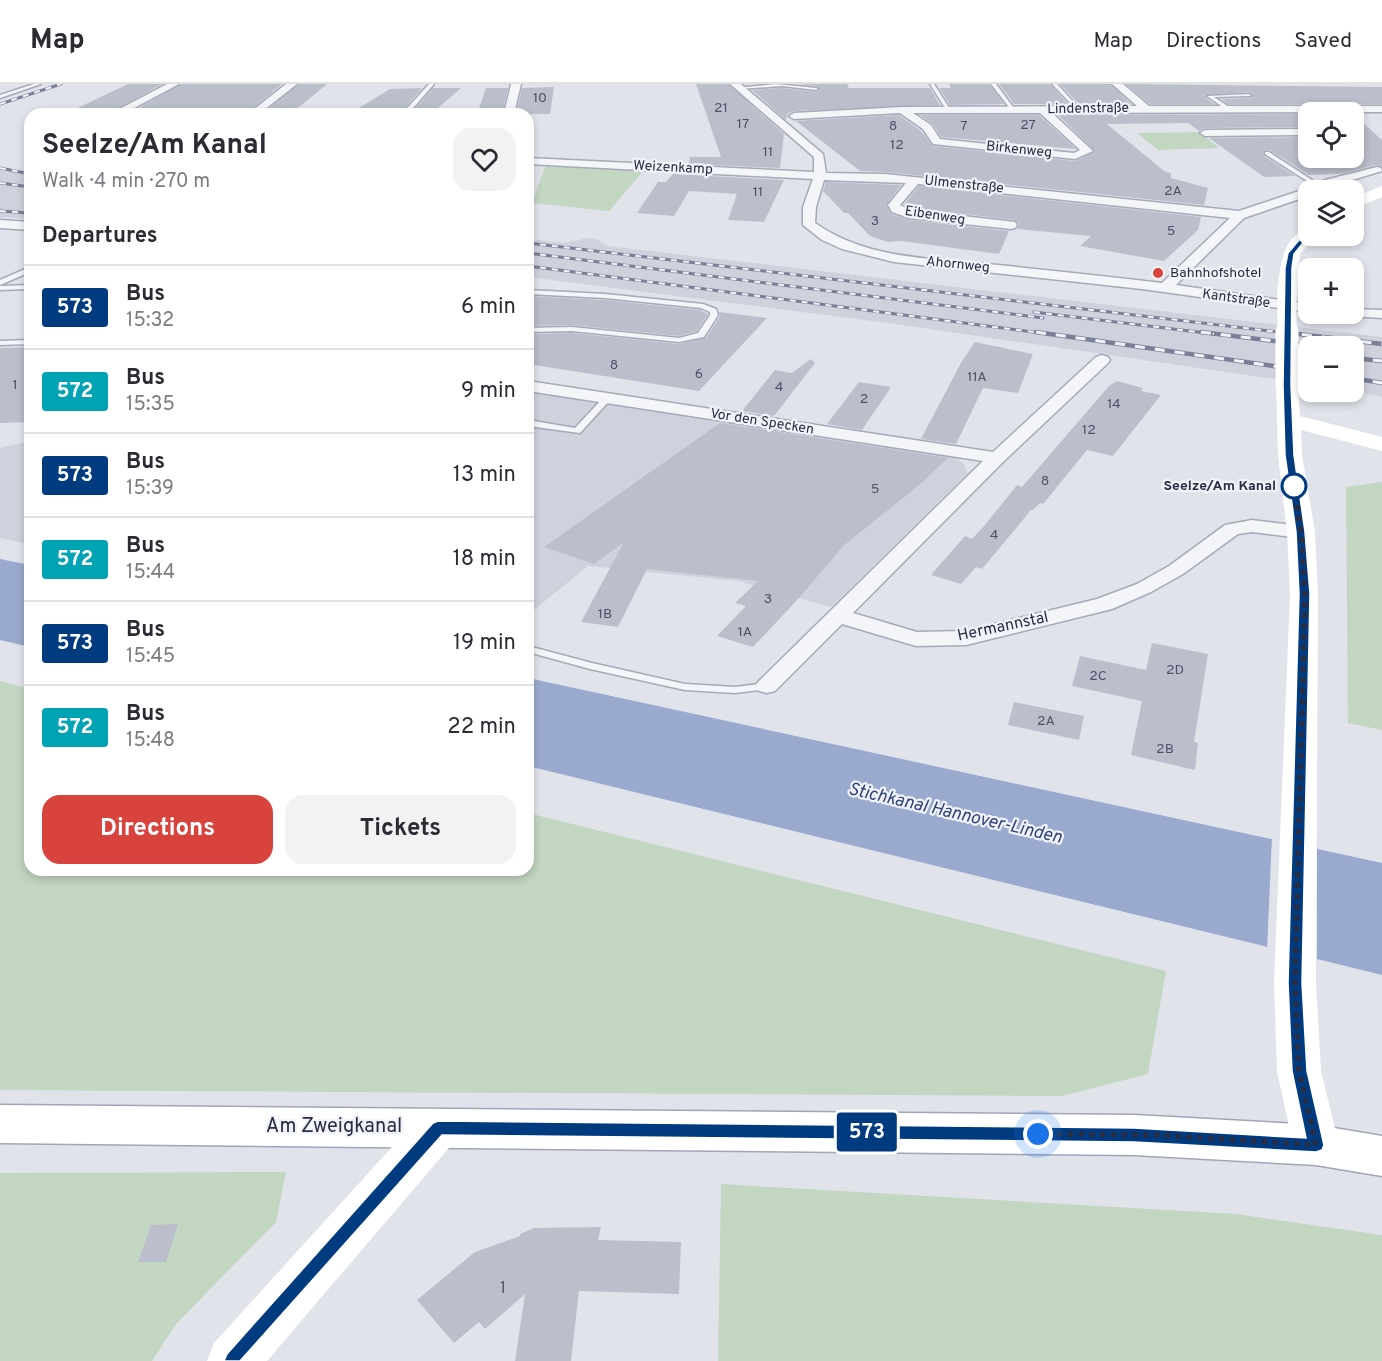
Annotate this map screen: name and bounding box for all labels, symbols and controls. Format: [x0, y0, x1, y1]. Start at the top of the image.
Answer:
text: Map [30, 23, 85, 59]
text: Map [1093, 28, 1133, 55]
text: Directions [1166, 28, 1261, 55]
text: Saved [1294, 28, 1352, 55]
house number: 10 [533, 90, 547, 107]
house number: 21 [714, 100, 728, 117]
street label: Lindenstraße [1047, 100, 1129, 118]
map controls [1298, 102, 1364, 402]
button: locate [1298, 102, 1364, 168]
house number: 17 [737, 116, 749, 133]
house number: 27 [1020, 117, 1036, 134]
house number: 8 [889, 118, 897, 135]
house number: 7 [960, 118, 968, 135]
text: Seelze/Am Kanal [42, 128, 267, 164]
button: heart [453, 128, 516, 191]
house number: 12 [890, 137, 904, 154]
street label: Birkenweg [985, 138, 1053, 162]
house number: 11 [763, 144, 773, 161]
street label: Weizenkamp [633, 157, 713, 179]
text: Walk · 4 min · 270 m [42, 169, 210, 195]
street label: Ulmenstraße [923, 172, 1005, 198]
button: layers [1298, 180, 1364, 246]
house number: 2A [1164, 183, 1182, 200]
house number: 11 [753, 184, 763, 201]
street label: Eibenweg [904, 203, 966, 229]
house number: 3 [871, 213, 879, 230]
text: Departures [42, 223, 158, 250]
house number: 5 [1167, 223, 1175, 240]
street label: Ahornweg [925, 253, 991, 277]
button: + [1298, 258, 1364, 324]
place label: Bahnhofshotel [1170, 265, 1261, 282]
marker: Bahnhofshotel [1151, 266, 1165, 280]
text: Bus [126, 281, 165, 308]
street label: Kantstraße [1201, 286, 1271, 312]
text: 573 [57, 294, 93, 321]
text: 6 min [461, 294, 516, 321]
text: 15:32 [126, 308, 174, 334]
button: − [1298, 336, 1364, 402]
house number: 8 [610, 357, 618, 374]
text: Bus [126, 365, 165, 392]
house number: 6 [695, 366, 703, 383]
house number: 11A [967, 369, 987, 386]
house number: 1 [12, 377, 18, 394]
text: 572 [57, 378, 93, 405]
text: 9 min [461, 378, 516, 405]
house number: 4 [775, 379, 783, 396]
house number: 2 [860, 391, 868, 408]
text: 15:35 [126, 392, 175, 418]
house number: 14 [1107, 396, 1121, 413]
street label: Vor den Specken [709, 405, 815, 439]
house number: 12 [1082, 422, 1096, 439]
text: Bus [126, 449, 165, 476]
text: 573 [57, 462, 93, 489]
text: 13 min [453, 462, 516, 489]
house number: 8 [1041, 473, 1049, 490]
marker: Seelze/Am Kanal [1281, 473, 1307, 499]
text: 15:39 [126, 476, 174, 502]
place label: Seelze/Am Kanal [1164, 478, 1276, 495]
house number: 5 [871, 481, 879, 498]
house number: 4 [990, 527, 998, 544]
text: Bus [126, 533, 165, 560]
text: 572 [57, 546, 93, 573]
text: 18 min [453, 546, 516, 573]
text: 15:44 [126, 560, 175, 586]
house number: 3 [764, 591, 772, 608]
house number: 1B [598, 606, 612, 623]
street label: Hermannstal [956, 608, 1050, 646]
text: Bus [126, 617, 165, 644]
house number: 1A [738, 624, 752, 641]
text: 573 [57, 630, 93, 657]
text: 19 min [453, 630, 516, 657]
text: 15:45 [126, 644, 175, 670]
house number: 2D [1166, 662, 1184, 679]
house number: 2C [1089, 668, 1107, 685]
text: Bus [126, 701, 165, 728]
house number: 2A [1037, 713, 1055, 730]
text: 572 [57, 714, 93, 741]
text: 22 min [447, 714, 516, 741]
text: 15:48 [126, 728, 175, 754]
house number: 2B [1156, 741, 1174, 758]
water label: Stichkanal Hannover-Linden [846, 778, 1064, 850]
button: Directions [42, 795, 273, 864]
button: Tickets [285, 795, 516, 864]
line badge: 573 [832, 1112, 902, 1152]
street label: Am Zweigkanal [266, 1114, 402, 1140]
text: 573 [849, 1119, 885, 1146]
your location [1023, 1119, 1053, 1149]
house number: 1 [500, 1279, 506, 1299]

